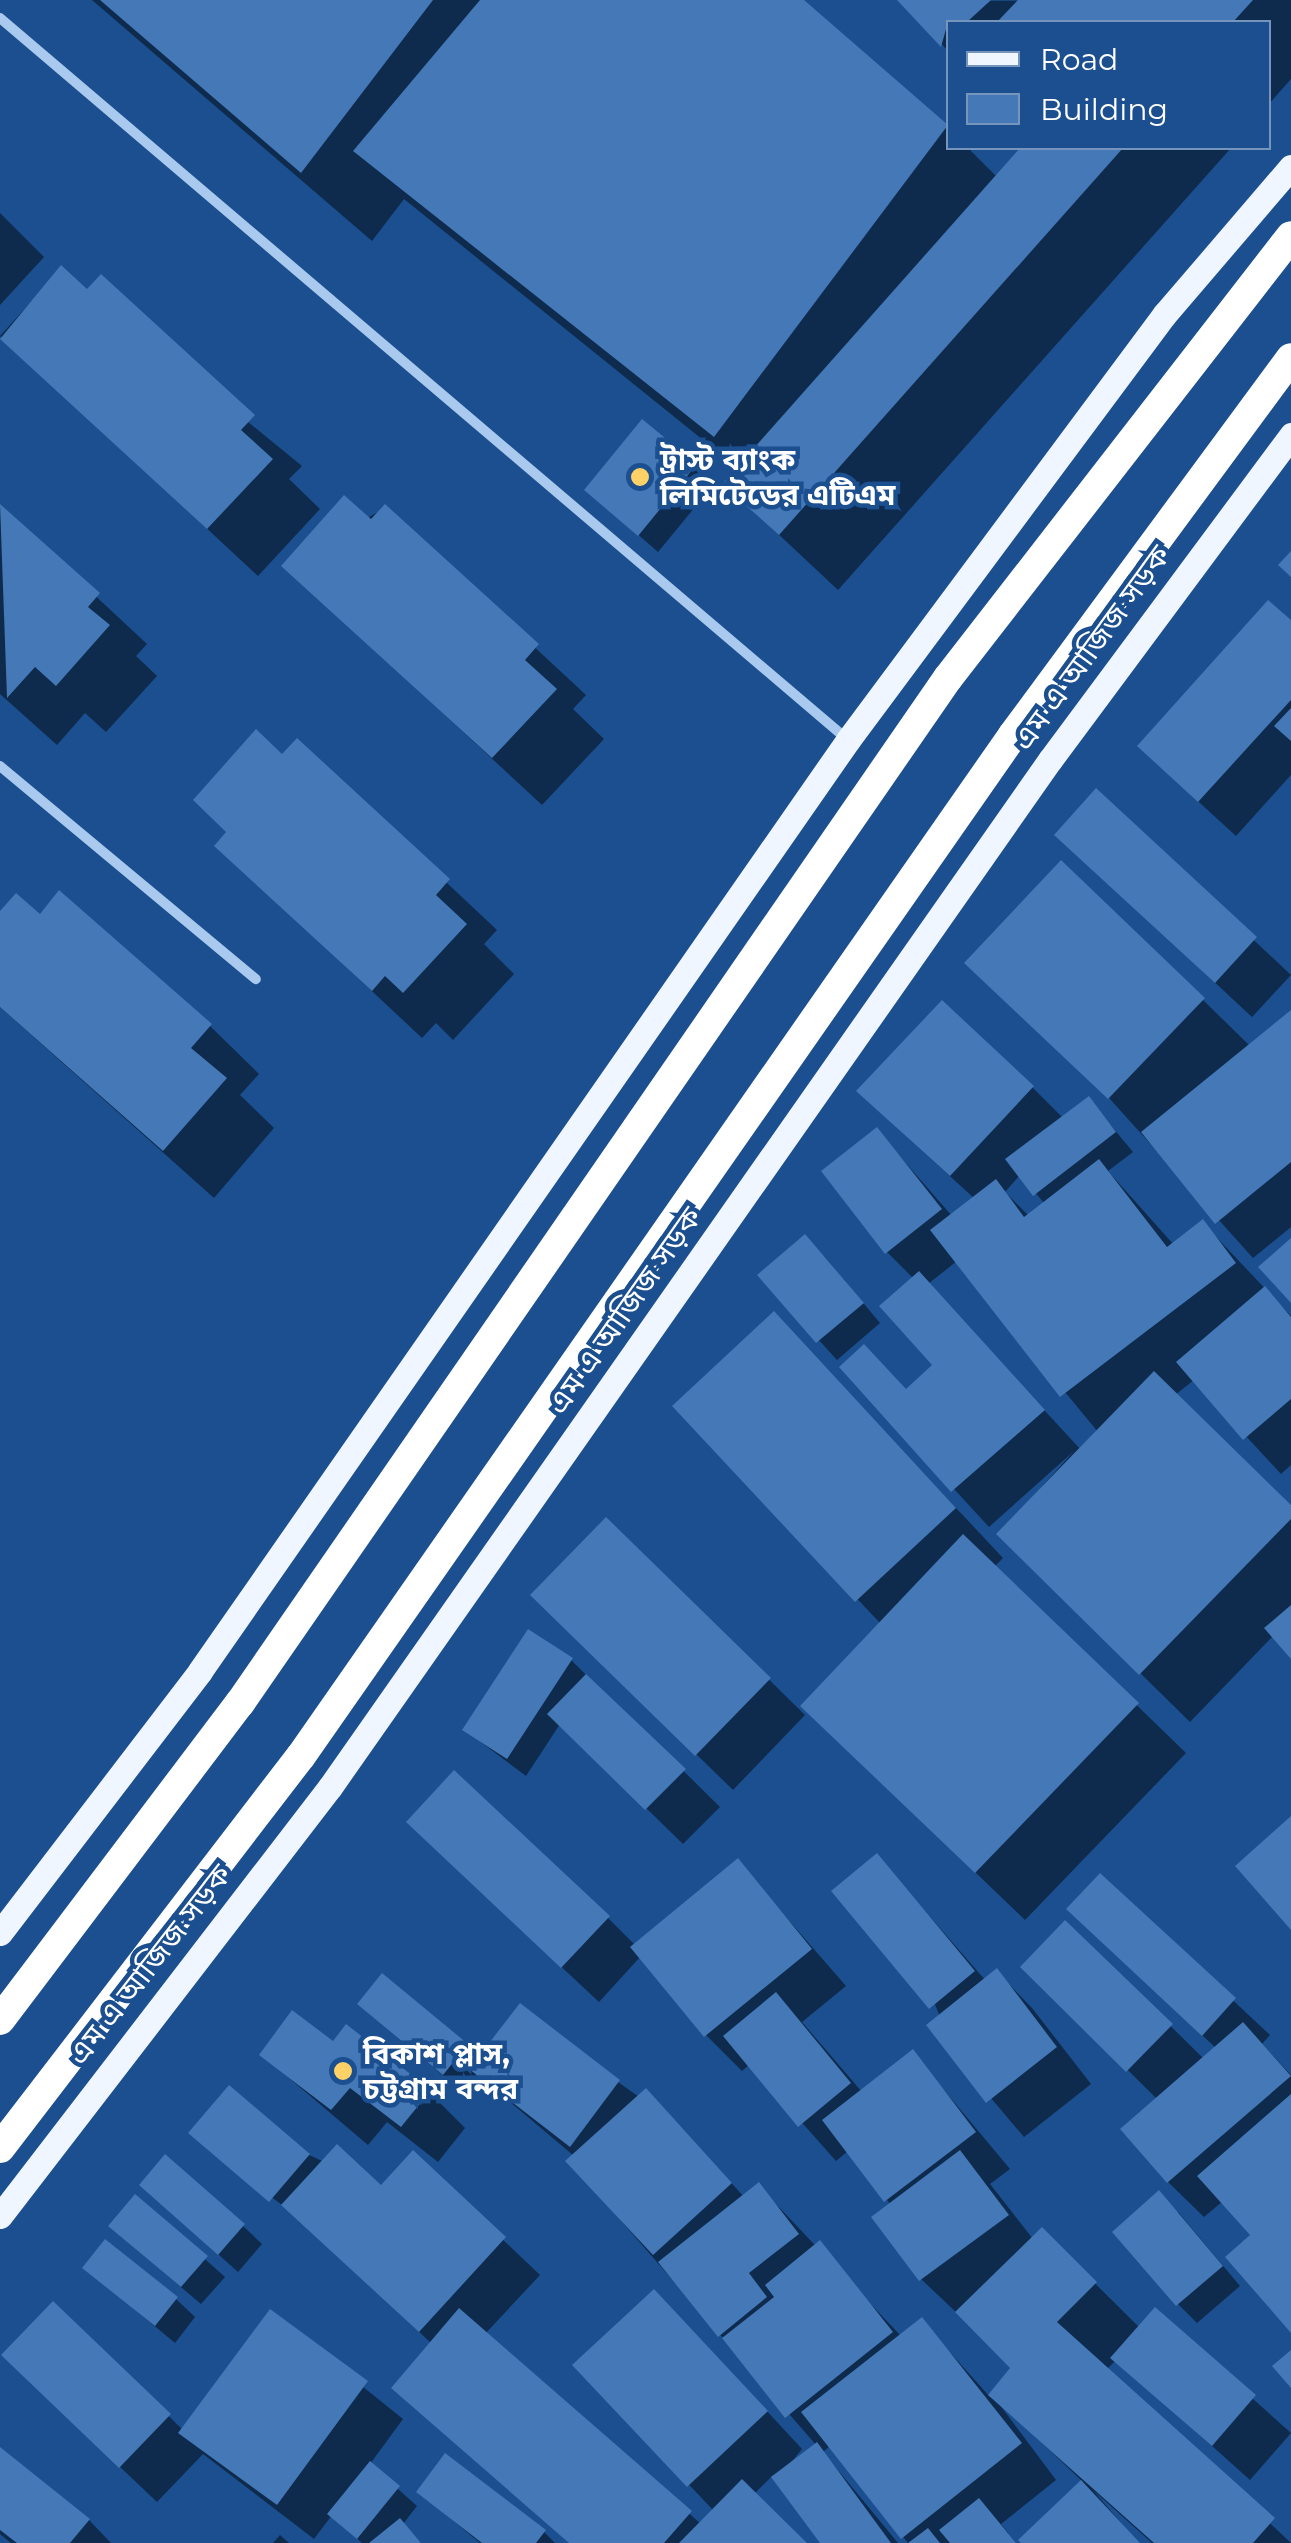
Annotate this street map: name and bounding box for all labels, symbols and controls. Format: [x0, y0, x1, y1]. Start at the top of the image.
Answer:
legend [946, 20, 1271, 150]
text: Road [1040, 41, 1118, 78]
text: Building [1040, 91, 1168, 128]
place label: ট্রাস্ট ব্যাংক লিমিটেডের এটিএম [660, 442, 895, 512]
marker: ট্রাস্ট ব্যাংক লিমিটেডের এটিএম [629, 466, 651, 488]
street label: এম এ আজিজ সড়ক [1006, 539, 1178, 757]
street label: এম এ আজিজ সড়ক [540, 1201, 710, 1421]
street label: এম এ আজিজ সড়ক [61, 1858, 239, 2072]
place label: বিকাশ প্লাস, চট্টগ্রাম বন্দর [363, 2036, 518, 2106]
marker: বিকাশ প্লাস, চট্টগ্রাম বন্দর [332, 2060, 354, 2082]

